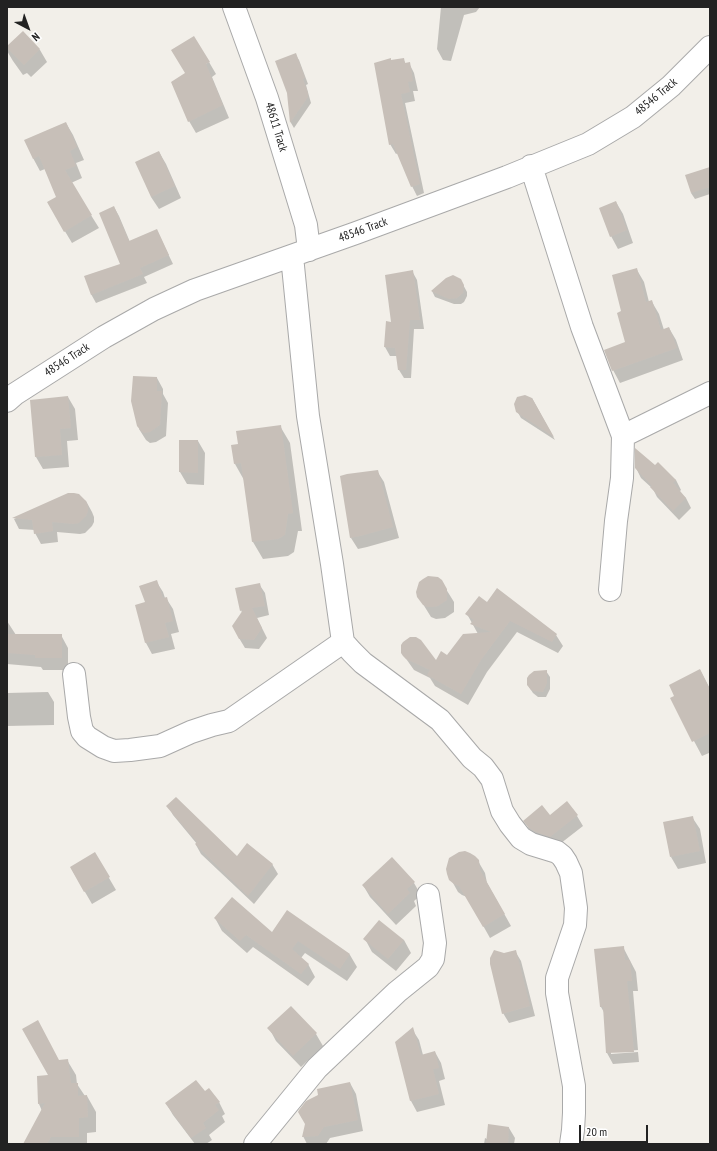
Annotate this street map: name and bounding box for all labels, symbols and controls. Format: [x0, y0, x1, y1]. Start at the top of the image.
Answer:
north arrow [8, 8, 48, 48]
text: N [29, 30, 43, 44]
street label: 48546 Track [632, 75, 680, 119]
street label: 48611 Track [262, 101, 290, 153]
street label: 48546 Track [337, 215, 389, 245]
street label: 48546 Track [42, 340, 92, 380]
scale bar [581, 1117, 650, 1143]
text: 20 m [586, 1124, 607, 1139]

